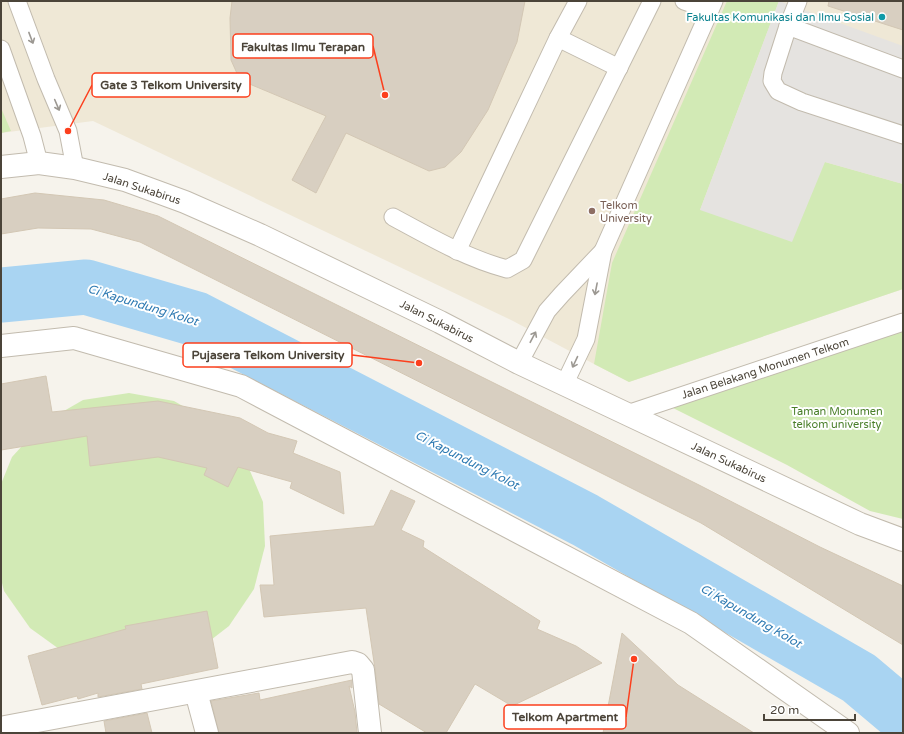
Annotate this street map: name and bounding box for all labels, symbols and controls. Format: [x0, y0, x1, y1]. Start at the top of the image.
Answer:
place label: Fakultas Komunikasi dan Ilmu Sosial [686, 11, 874, 24]
marker: Fakultas Komunikasi dan Ilmu Sosial [877, 12, 887, 22]
one-way arrow [27, 31, 35, 43]
callout: Fakultas Ilmu Terapan [233, 34, 373, 58]
text: Fakultas Ilmu Terapan [241, 40, 365, 55]
callout: Gate 3 Telkom University [92, 73, 250, 97]
text: Gate 3 Telkom University [100, 78, 242, 93]
one-way arrow [54, 99, 62, 111]
street label: Jalan Sukabirus [101, 170, 182, 207]
place label: Telkom University [600, 199, 652, 225]
marker: Telkom University [587, 206, 597, 216]
water label: Ci Kapundung Kolot [86, 282, 201, 329]
one-way arrow [592, 282, 600, 295]
street label: Jalan Sukabirus [398, 297, 476, 346]
one-way arrow [530, 331, 537, 343]
street label: Jalan Belakang Monumen Telkom [680, 335, 850, 402]
callout: Pujasera Telkom University [183, 343, 352, 367]
text: Pujasera Telkom University [192, 348, 345, 363]
one-way arrow [571, 355, 578, 367]
park label: Taman Monumen telkom university [791, 405, 883, 431]
water label: Ci Kapundung Kolot [413, 428, 522, 493]
street label: Jalan Sukabirus [689, 439, 768, 485]
water label: Ci Kapundung Kolot [698, 581, 805, 651]
scale bar [764, 696, 855, 722]
text: 20 m [770, 703, 799, 717]
callout: Telkom Apartment [504, 705, 626, 729]
text: Telkom Apartment [511, 710, 618, 725]

